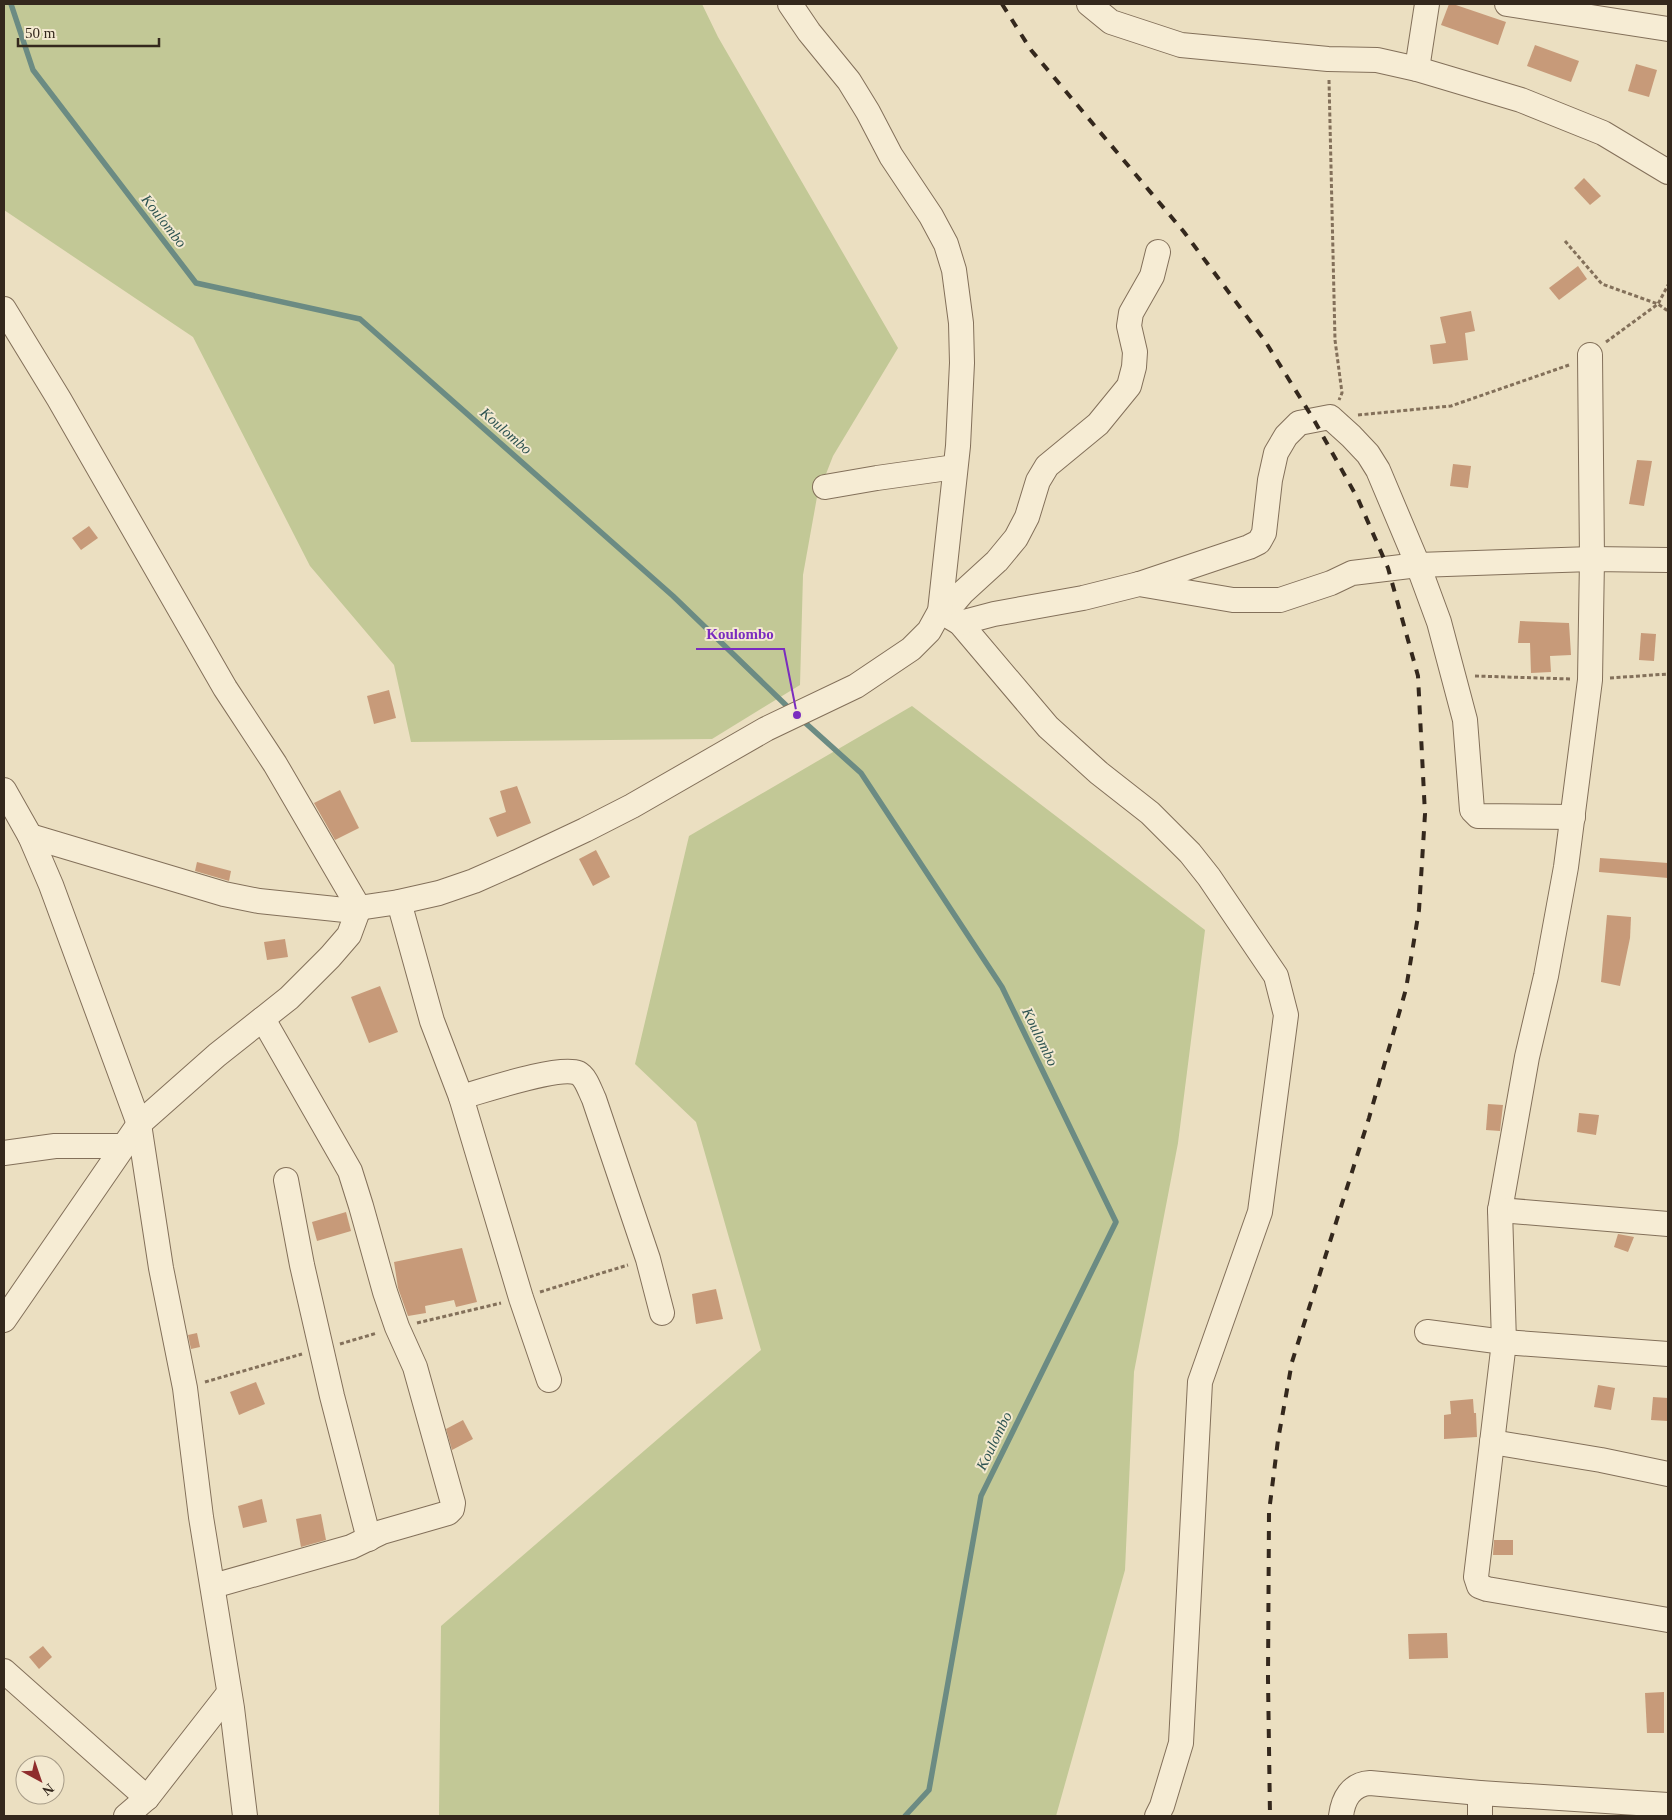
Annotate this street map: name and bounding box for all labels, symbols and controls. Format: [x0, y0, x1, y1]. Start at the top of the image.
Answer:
scale bar [18, 15, 159, 47]
text: 50 m [25, 25, 56, 41]
water label: Koulombo [138, 191, 190, 251]
water label: Koulombo [476, 404, 535, 458]
callout: Koulombo [696, 619, 784, 649]
text: Koulombo [706, 626, 774, 642]
water label: Koulombo [1019, 1004, 1061, 1069]
water label: Koulombo [973, 1409, 1015, 1474]
north arrow [15, 1755, 65, 1805]
text: N [39, 1781, 57, 1799]

